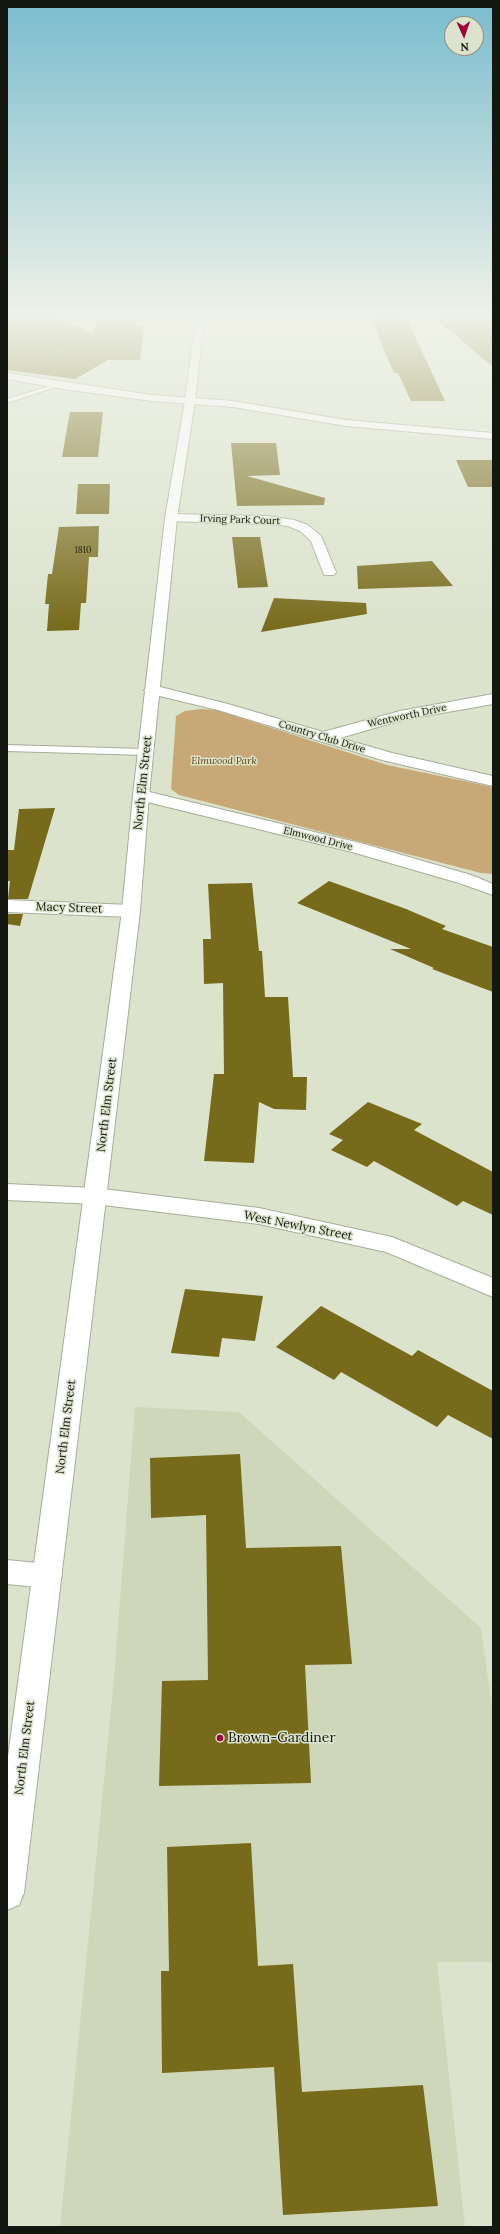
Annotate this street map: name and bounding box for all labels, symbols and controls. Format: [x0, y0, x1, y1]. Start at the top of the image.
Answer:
north arrow [444, 16, 484, 56]
text: N [460, 40, 469, 54]
street label: Irving Park Court [200, 513, 280, 527]
house number: 1810 [74, 545, 92, 555]
street label: Wentworth Drive [366, 702, 448, 730]
street label: Country Club Drive [277, 718, 367, 756]
street label: North Elm Street [131, 735, 155, 831]
park label: Elmwood Park [191, 755, 257, 767]
street label: Elmwood Drive [282, 825, 354, 853]
street label: Macy Street [35, 900, 103, 916]
street label: North Elm Street [94, 1057, 120, 1153]
street label: West Newlyn Street [242, 1208, 354, 1244]
street label: North Elm Street [53, 1379, 79, 1475]
street label: North Elm Street [12, 1700, 38, 1796]
place label: Brown-Gardiner [228, 1730, 335, 1746]
marker: Brown-Gardiner [215, 1733, 225, 1743]

